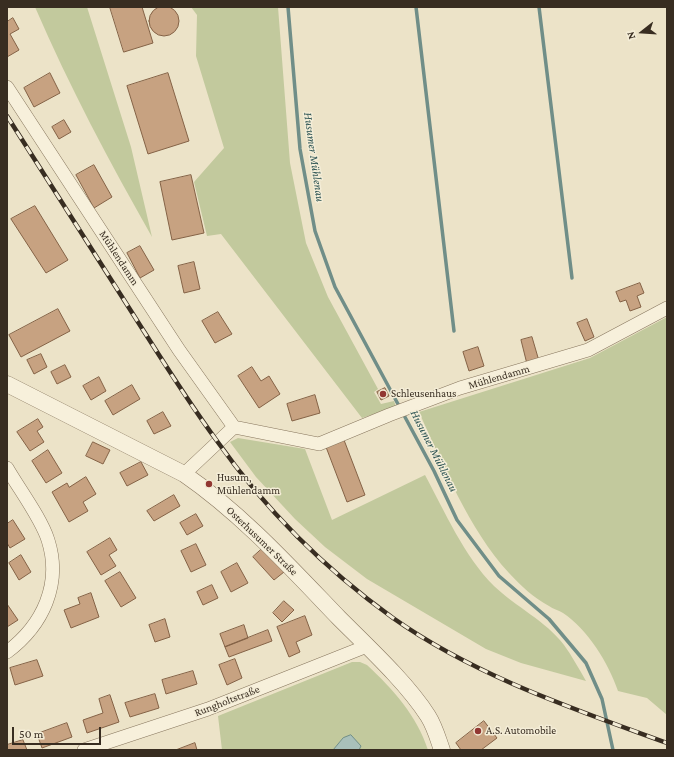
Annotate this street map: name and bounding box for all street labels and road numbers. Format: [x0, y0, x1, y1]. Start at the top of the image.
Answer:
street label: Mühlendamm [96, 228, 142, 288]
street label: Mühlendamm [467, 362, 531, 392]
street label: Osterhusumer Straße [224, 504, 300, 578]
street label: Rungholtstraße [193, 683, 261, 719]

